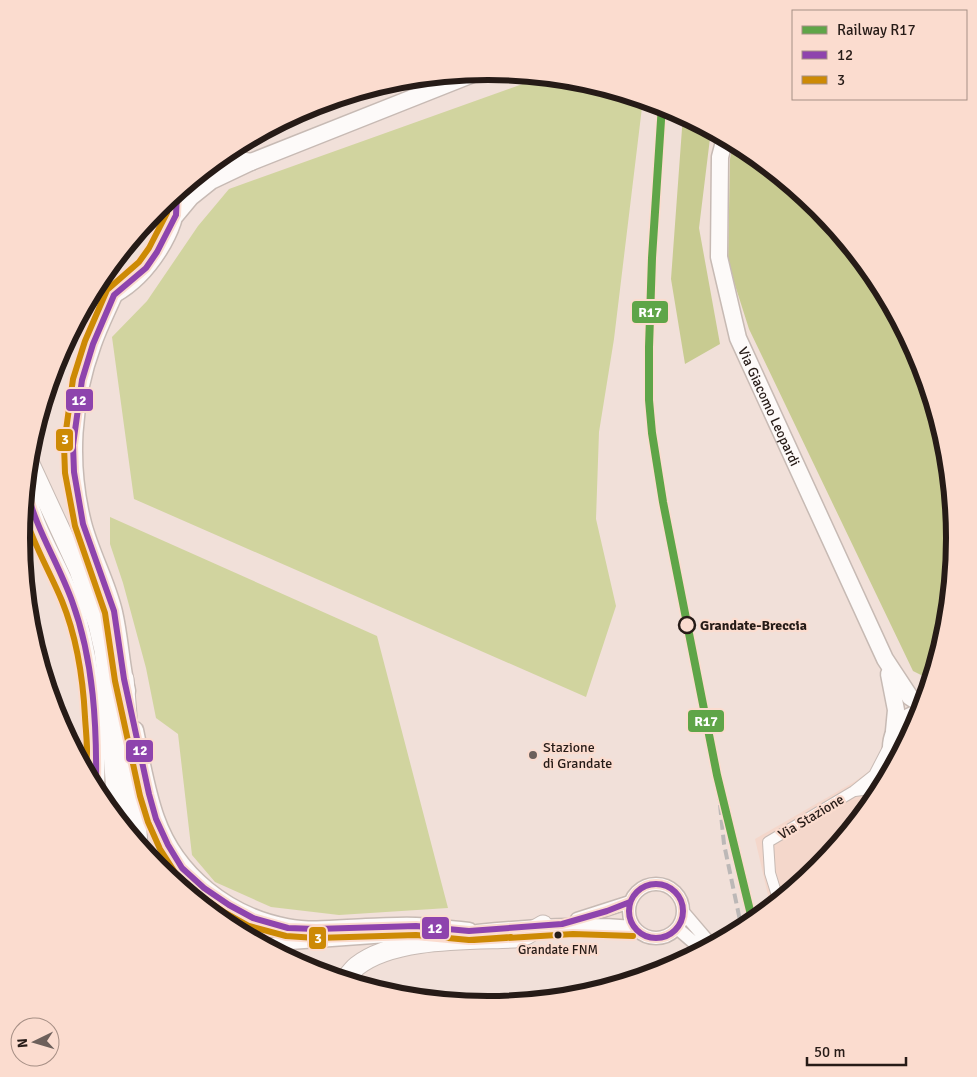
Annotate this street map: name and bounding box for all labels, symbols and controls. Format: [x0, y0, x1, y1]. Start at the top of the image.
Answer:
legend [792, 10, 967, 100]
text: Railway R17 [837, 21, 916, 39]
text: 12 [837, 46, 853, 64]
text: 3 [837, 71, 845, 89]
line badge: R17 [631, 300, 669, 324]
text: R17 [638, 304, 662, 321]
street label: Via Giacomo Leopardi [735, 344, 804, 469]
line badge: 12 [65, 388, 94, 412]
text: 12 [71, 392, 87, 409]
line badge: 3 [55, 428, 74, 452]
text: 3 [61, 431, 69, 448]
marker: Grandate-Breccia [678, 616, 696, 634]
place label: Grandate-Breccia [700, 617, 807, 634]
line badge: R17 [687, 709, 725, 733]
text: R17 [694, 713, 718, 730]
line badge: 12 [125, 739, 154, 763]
place label: Stazione di Grandate [543, 739, 612, 772]
text: 12 [132, 742, 148, 759]
marker: Stazione di Grandate [527, 749, 539, 761]
street label: Via Stazione [775, 791, 847, 843]
line badge: 12 [421, 916, 450, 940]
text: 12 [427, 920, 443, 937]
line badge: 3 [308, 926, 327, 950]
text: 3 [314, 930, 322, 947]
marker: Grandate FNM [553, 930, 563, 940]
place label: Grandate FNM [518, 942, 598, 958]
north arrow [10, 1017, 60, 1067]
scale bar [807, 1034, 906, 1066]
text: N [14, 1037, 31, 1049]
text: 50 m [814, 1043, 845, 1061]

